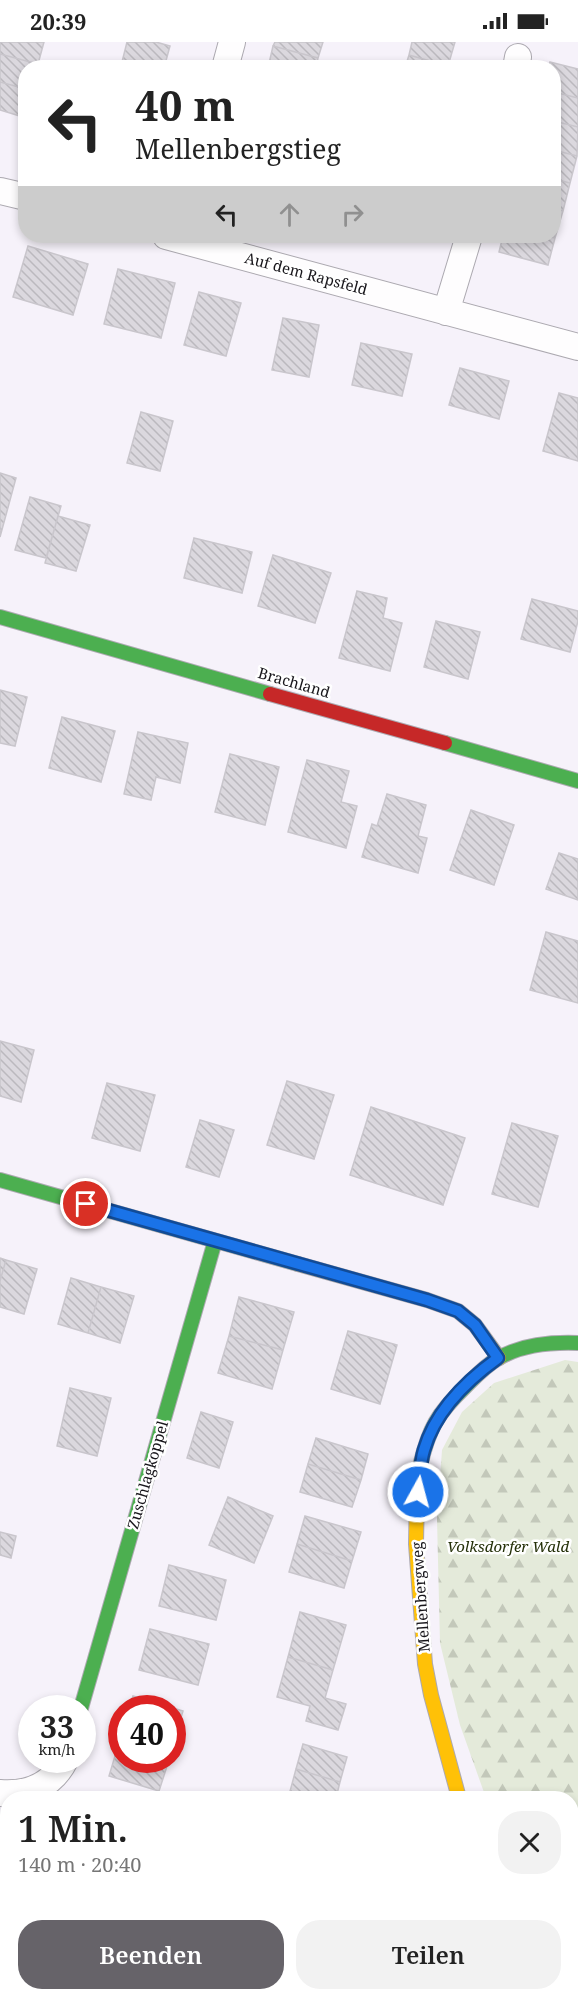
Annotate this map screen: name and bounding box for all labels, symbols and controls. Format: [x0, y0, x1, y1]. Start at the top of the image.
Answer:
text: 20:39 [30, 6, 86, 36]
text: 40 m [135, 76, 235, 133]
icon: left [36, 84, 114, 162]
text: Mellenbergstieg [135, 130, 341, 167]
icon: left [210, 198, 243, 231]
icon: ahead [273, 198, 306, 231]
icon: right [336, 198, 369, 231]
street label: Auf dem Rapsfeld [243, 247, 370, 299]
street label: Brachland [256, 662, 333, 702]
pin [60, 1178, 111, 1229]
icon: arrive [69, 1187, 102, 1220]
street label: Zuschlagkoppel [122, 1418, 172, 1531]
position arrow [386, 1460, 450, 1524]
park label: Volksdorfer Wald [447, 1536, 569, 1556]
street label: Mellenbergweg [406, 1541, 434, 1653]
speed limit sign: 40 [108, 1695, 186, 1773]
text: 33 [40, 1706, 74, 1747]
text: km/h [39, 1739, 75, 1759]
text: 1 Min. [18, 1804, 128, 1853]
button: close [498, 1811, 561, 1874]
text: 140 m · 20:40 [18, 1851, 141, 1878]
button: Beenden [18, 1920, 284, 1989]
button: Teilen [296, 1920, 561, 1989]

